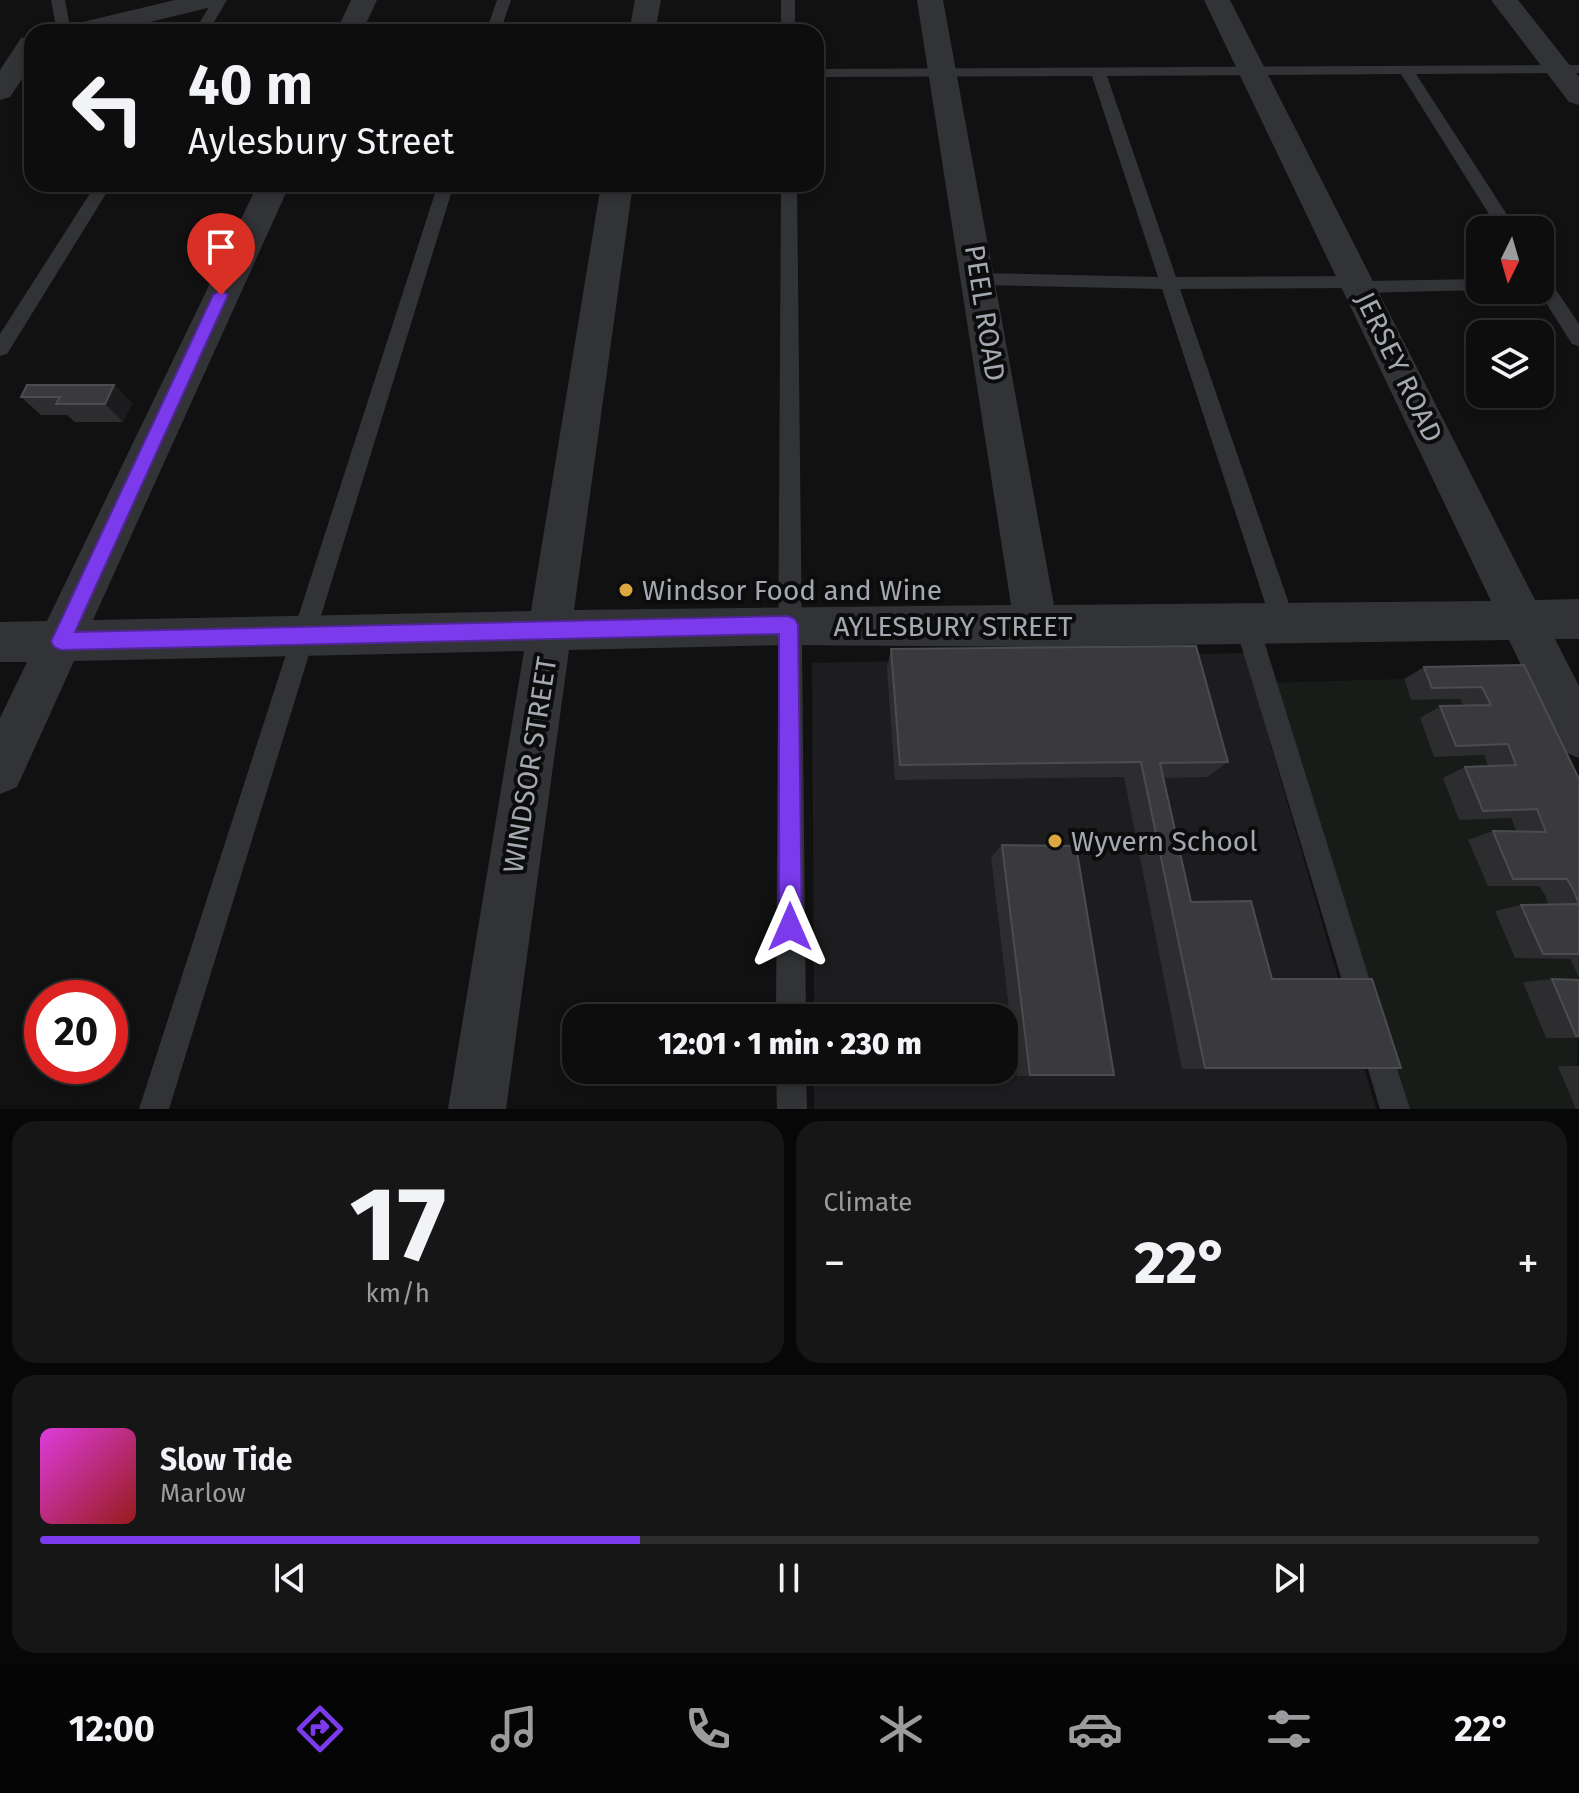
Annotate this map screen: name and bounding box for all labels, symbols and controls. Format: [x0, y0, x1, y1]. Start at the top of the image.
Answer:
text: 40 m [188, 52, 313, 119]
icon: left [56, 56, 160, 160]
text: Aylesbury Street [188, 120, 454, 164]
pin [187, 213, 255, 295]
north arrow [1466, 216, 1554, 304]
map controls [1466, 216, 1554, 408]
icon: arrive [199, 225, 243, 269]
street label: PEEL ROAD [958, 243, 1012, 383]
street label: JERSEY ROAD [1348, 286, 1450, 448]
button: layers [1466, 320, 1554, 408]
place label: Windsor Food and Wine [642, 574, 942, 607]
marker: Windsor Food and Wine [617, 581, 635, 599]
street label: AYLESBURY STREET [833, 610, 1073, 643]
street label: WINDSOR STREET [497, 654, 563, 875]
place label: Wyvern School [1071, 825, 1257, 858]
marker: Wyvern School [1046, 832, 1064, 850]
position arrow [748, 885, 832, 969]
speed limit sign: 20 [24, 980, 128, 1084]
text: 12:01 · 1 min · 230 m [658, 1026, 922, 1062]
text: 17 [349, 1163, 446, 1288]
text: Climate [824, 1187, 912, 1218]
text: 22° [1134, 1227, 1228, 1299]
text: − [824, 1237, 846, 1290]
text: + [1517, 1237, 1539, 1290]
text: km/h [366, 1278, 430, 1309]
text: Slow Tide [160, 1442, 292, 1478]
text: Marlow [160, 1478, 246, 1509]
icon: previous [268, 1556, 312, 1600]
icon: pause [767, 1556, 811, 1600]
icon: next [1267, 1556, 1311, 1600]
icon: directions [292, 1701, 348, 1757]
icon: music [486, 1701, 542, 1757]
icon: phone [680, 1701, 736, 1757]
icon: climate [873, 1701, 929, 1757]
icon: car [1067, 1701, 1123, 1757]
icon: filters [1261, 1701, 1317, 1757]
text: 12:00 [69, 1707, 155, 1751]
text: 22° [1454, 1707, 1510, 1751]

